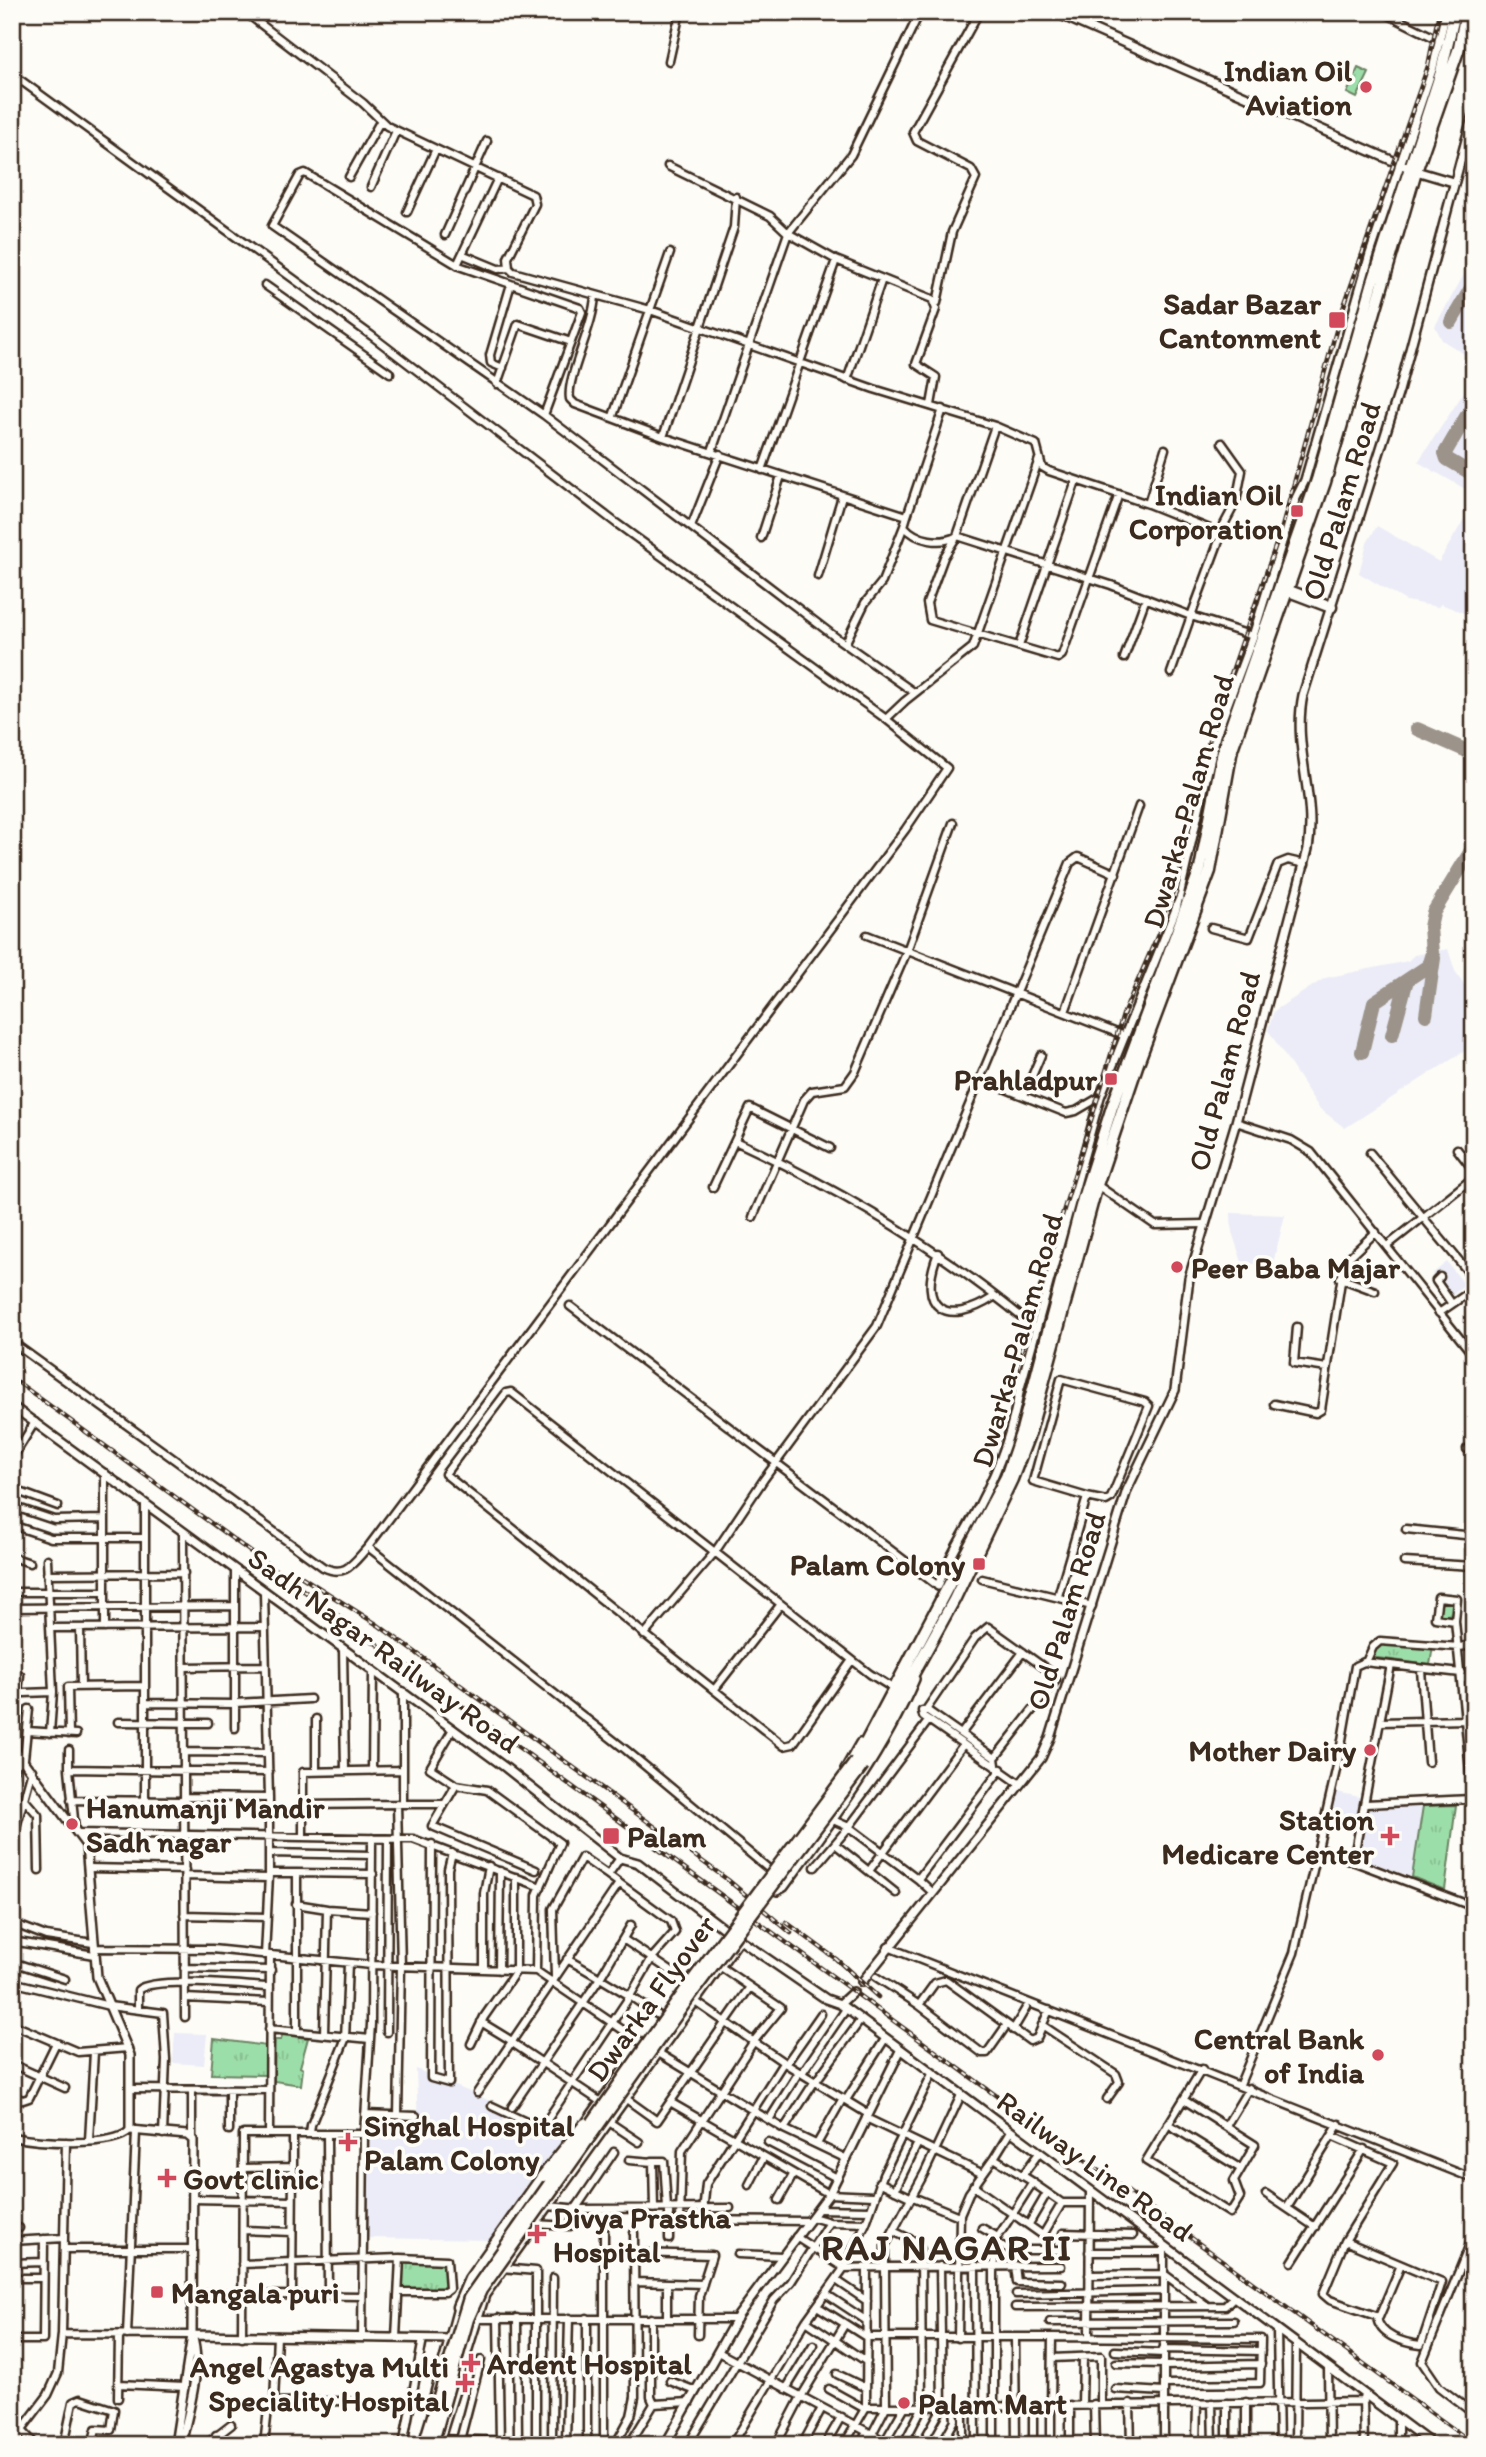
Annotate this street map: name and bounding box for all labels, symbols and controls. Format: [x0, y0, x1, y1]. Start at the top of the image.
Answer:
place label: Indian Oil Aviation [1224, 52, 1353, 123]
marker: Indian Oil Aviation [1358, 79, 1374, 95]
place label: Sadar Bazar Cantonment [1159, 285, 1322, 356]
marker: Sadar Bazar Cantonment [1327, 310, 1347, 330]
street label: Old Palam Road [1293, 397, 1389, 605]
place label: Indian Oil Corporation [1129, 476, 1284, 547]
marker: Indian Oil Corporation [1289, 503, 1305, 519]
street label: Dwarka-Palam Road [1134, 670, 1242, 932]
street label: Old Palam Road [1180, 967, 1268, 1175]
place label: Prahladpur [954, 1061, 1098, 1098]
marker: Prahladpur [1103, 1071, 1119, 1087]
street label: Dwarka-Palam Road [963, 1209, 1071, 1471]
place label: Peer Baba Majar [1191, 1249, 1401, 1286]
marker: Peer Baba Majar [1169, 1259, 1185, 1275]
street label: Old Palam Road [1018, 1507, 1114, 1715]
street label: Sadh Nagar Railway Road [241, 1539, 527, 1761]
place label: Palam Colony [790, 1546, 966, 1583]
marker: Palam Colony [971, 1556, 987, 1572]
place label: Mother Dairy [1189, 1732, 1357, 1769]
marker: Mother Dairy [1362, 1742, 1378, 1758]
place label: Hanumanji Mandir Sadh nagar [86, 1789, 326, 1860]
place label: Station Medicare Center [1162, 1801, 1375, 1872]
marker: Hanumanji Mandir Sadh nagar [64, 1816, 80, 1832]
place label: Palam [627, 1818, 707, 1855]
marker: Palam [601, 1826, 621, 1846]
marker: Station Medicare Center [1380, 1826, 1400, 1846]
street label: Dwarka Flyover [578, 1907, 724, 2089]
place label: Central Bank of India [1194, 2020, 1364, 2091]
marker: Central Bank of India [1370, 2047, 1386, 2063]
street label: Railway Line Road [990, 2083, 1200, 2249]
place label: Singhal Hospital Palam Colony [364, 2107, 575, 2178]
marker: Singhal Hospital Palam Colony [338, 2132, 358, 2152]
place label: Govt clinic [183, 2160, 319, 2197]
marker: Govt clinic [157, 2168, 177, 2188]
place label: Divya Prastha Hospital [553, 2199, 731, 2270]
marker: Divya Prastha Hospital [527, 2224, 547, 2244]
district label: RAJ NAGAR II [821, 2225, 1073, 2269]
place label: Mangala puri [171, 2274, 339, 2311]
marker: Mangala puri [149, 2284, 165, 2300]
place label: Ardent Hospital [486, 2345, 692, 2382]
place label: Angel Agastya Multi Speciality Hospital [189, 2348, 450, 2419]
marker: Ardent Hospital [461, 2353, 481, 2373]
marker: Angel Agastya Multi Speciality Hospital [455, 2373, 475, 2393]
place label: Palam Mart [918, 2385, 1067, 2422]
marker: Palam Mart [896, 2395, 912, 2411]

